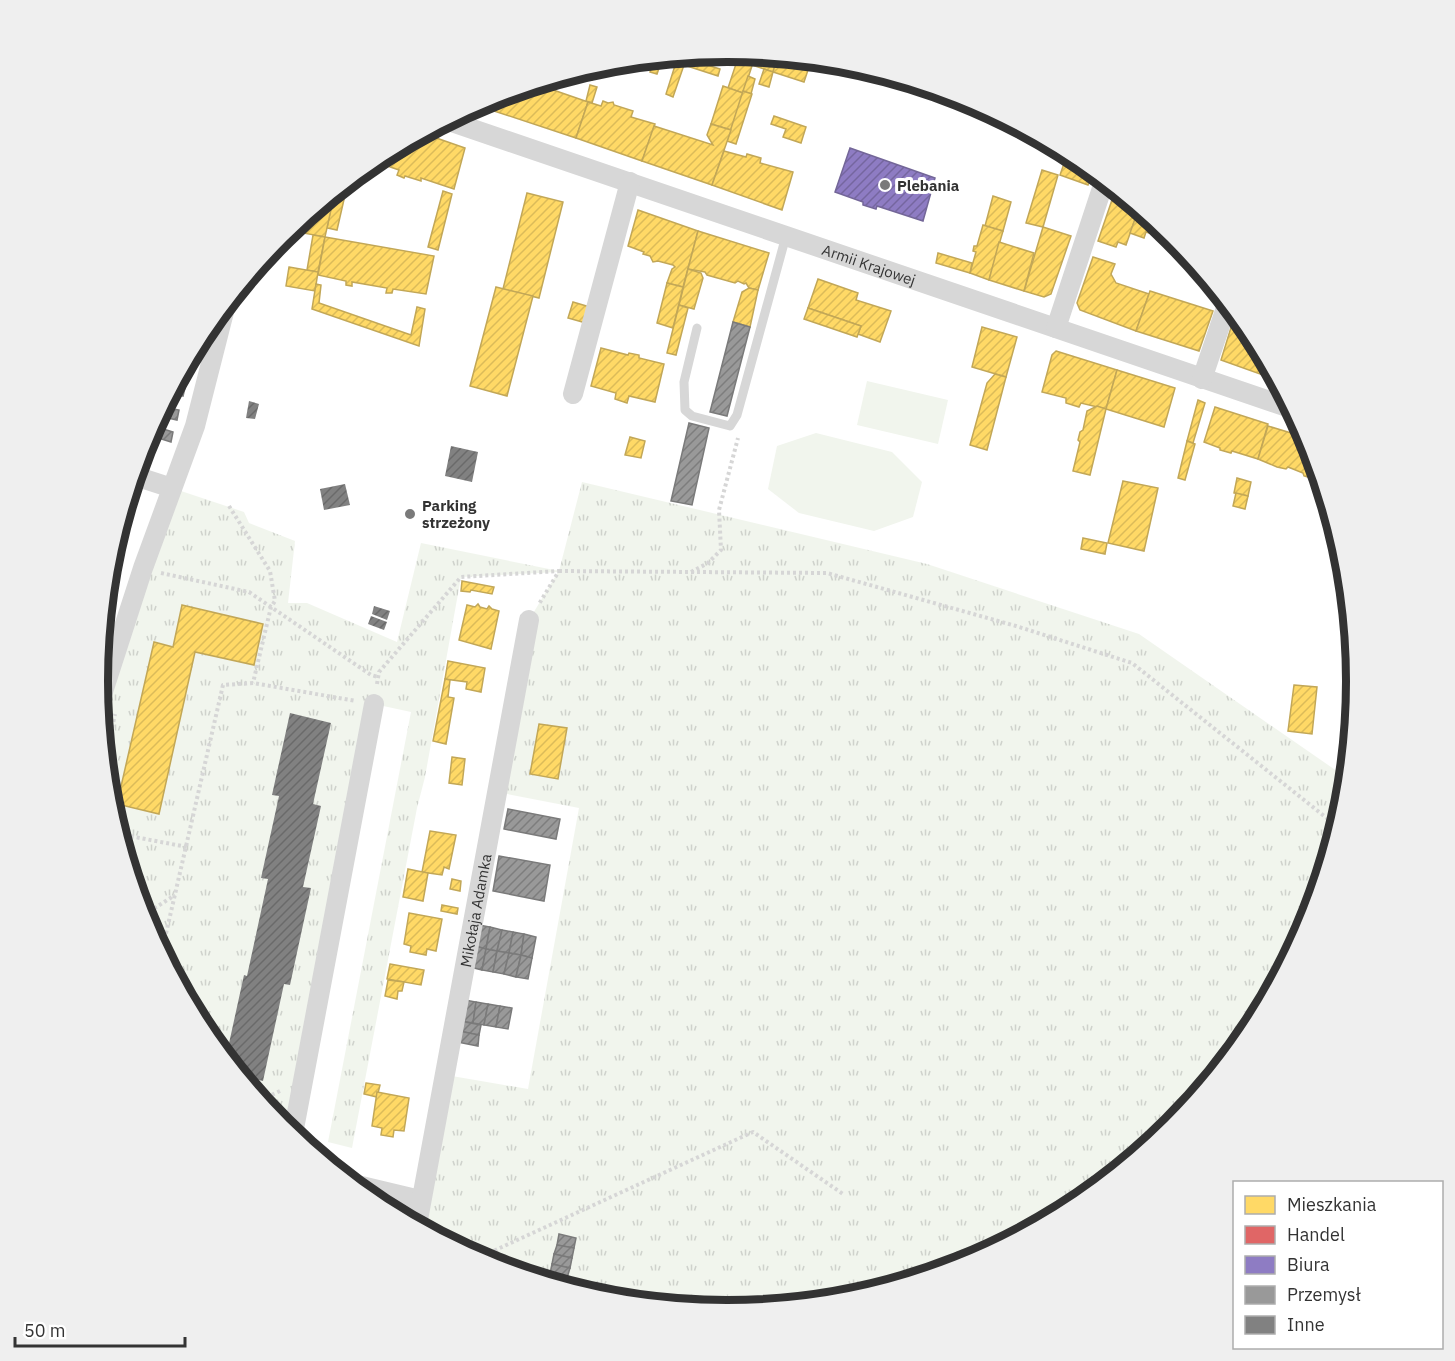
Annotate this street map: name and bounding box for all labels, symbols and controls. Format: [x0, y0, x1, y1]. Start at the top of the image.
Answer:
place label: Plebania [897, 176, 960, 195]
marker: Plebania [878, 178, 892, 192]
street label: Armii Krajowej [820, 240, 918, 289]
place label: Parking strzeżony [422, 496, 490, 532]
marker: Parking strzeżony [403, 507, 417, 521]
street label: Mikołaja Adamka [455, 852, 495, 969]
legend [1233, 1181, 1443, 1349]
text: Mieszkania [1287, 1193, 1377, 1216]
text: Handel [1287, 1223, 1345, 1246]
text: Biura [1287, 1253, 1330, 1276]
text: Przemysł [1287, 1283, 1361, 1306]
scale bar [15, 1310, 184, 1348]
text: Inne [1287, 1313, 1325, 1336]
text: 50 m [24, 1319, 66, 1342]

